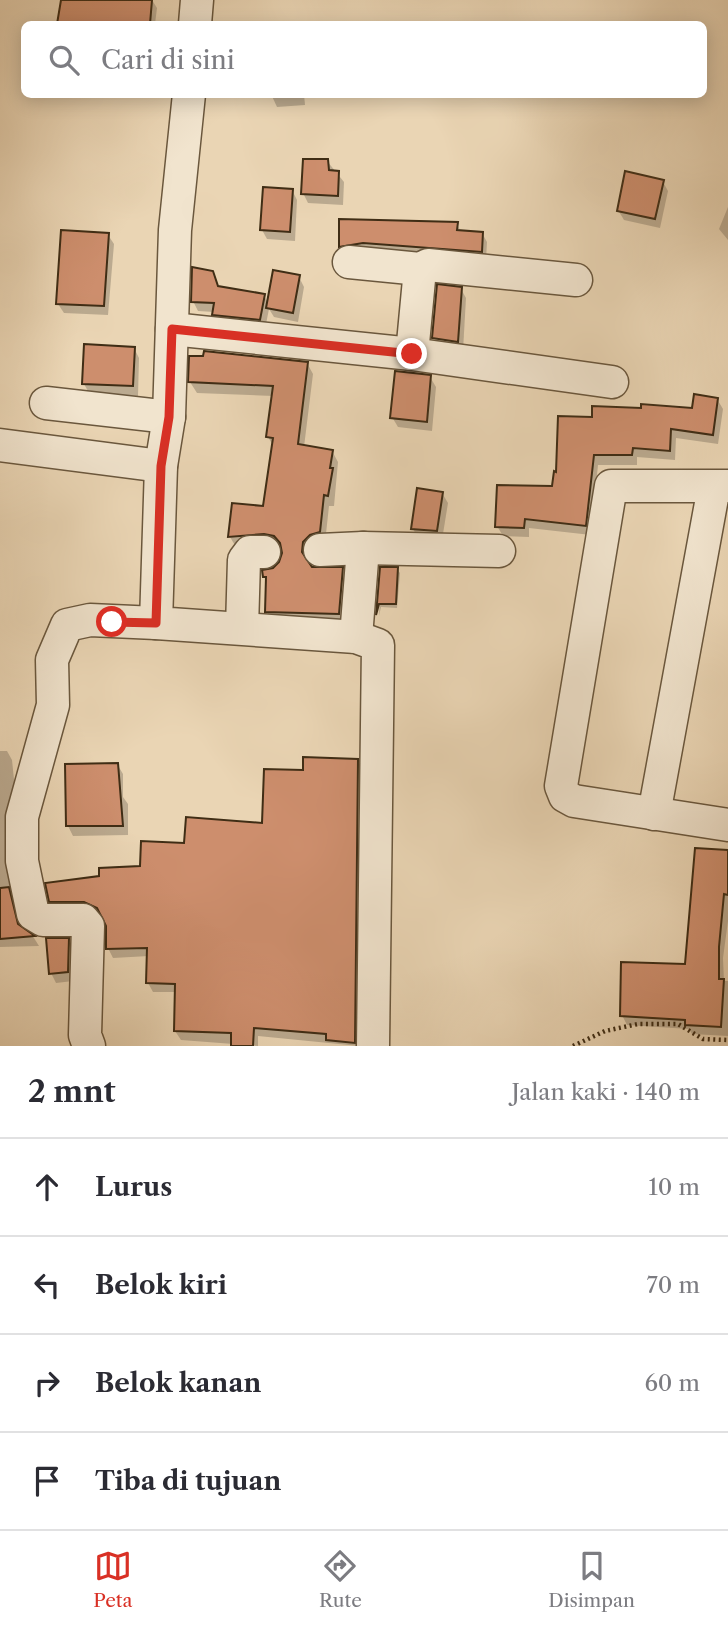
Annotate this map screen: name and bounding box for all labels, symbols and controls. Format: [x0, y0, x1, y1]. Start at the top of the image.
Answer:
search box [21, 21, 707, 98]
icon: search [45, 41, 83, 79]
text: Cari di sini [101, 44, 235, 76]
route end [396, 338, 427, 369]
route start [96, 606, 127, 637]
text: 2 mnt [28, 1073, 116, 1110]
text: Jalan kaki · 140 m [511, 1078, 700, 1106]
icon: ahead [28, 1168, 66, 1206]
text: Lurus [95, 1171, 172, 1203]
text: 10 m [648, 1173, 700, 1201]
icon: left [28, 1266, 66, 1304]
text: Belok kiri [95, 1269, 227, 1301]
text: 70 m [647, 1271, 700, 1299]
icon: right [28, 1364, 66, 1402]
text: Belok kanan [95, 1367, 261, 1399]
text: 60 m [644, 1369, 700, 1397]
icon: arrive [28, 1462, 66, 1500]
text: Tiba di tujuan [95, 1465, 281, 1497]
tab: Peta [93, 1547, 133, 1612]
tab: Rute [319, 1547, 362, 1612]
tab: Disimpan [548, 1547, 635, 1612]

